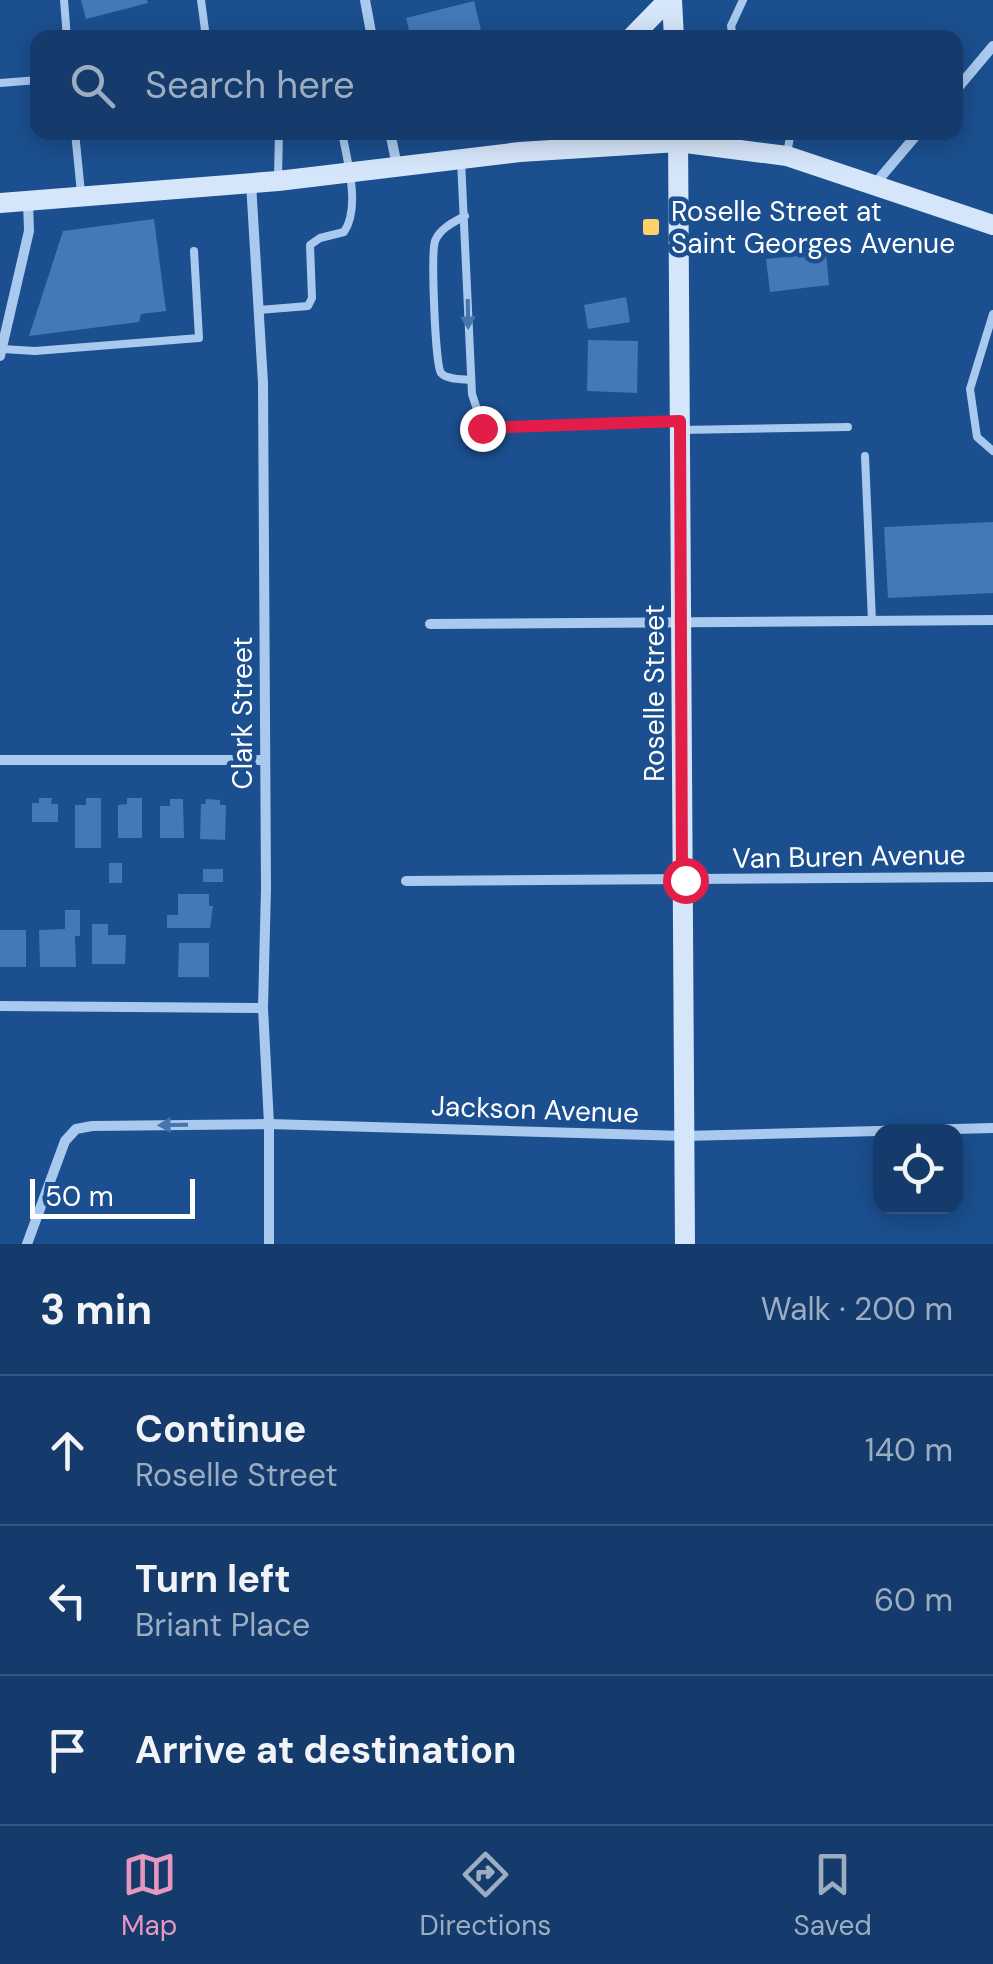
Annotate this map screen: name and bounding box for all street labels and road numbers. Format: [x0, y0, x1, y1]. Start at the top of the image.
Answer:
street label: Roselle Street [636, 604, 673, 782]
street label: Clark Street [224, 637, 261, 789]
street label: Van Buren Avenue [732, 836, 966, 877]
street label: Jackson Avenue [430, 1087, 640, 1132]

